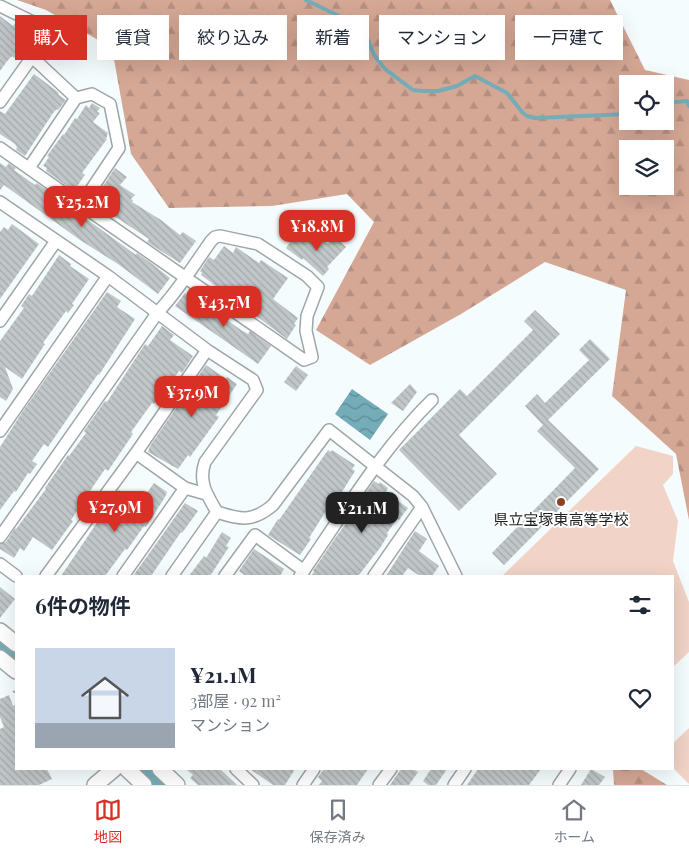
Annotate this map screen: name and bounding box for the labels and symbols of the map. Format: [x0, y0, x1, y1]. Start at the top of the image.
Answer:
pin: ¥25.2M [41, 186, 123, 228]
pin: ¥18.8M [276, 210, 358, 252]
pin: ¥43.7M [183, 286, 265, 328]
pin: ¥37.9M [151, 376, 233, 418]
pin: ¥27.9M [74, 490, 156, 533]
pin: ¥21.1M [321, 492, 403, 534]
marker: 県立宝塚東高等学校 [555, 496, 567, 508]
place label: 県立宝塚東高等学校 [493, 509, 629, 529]

